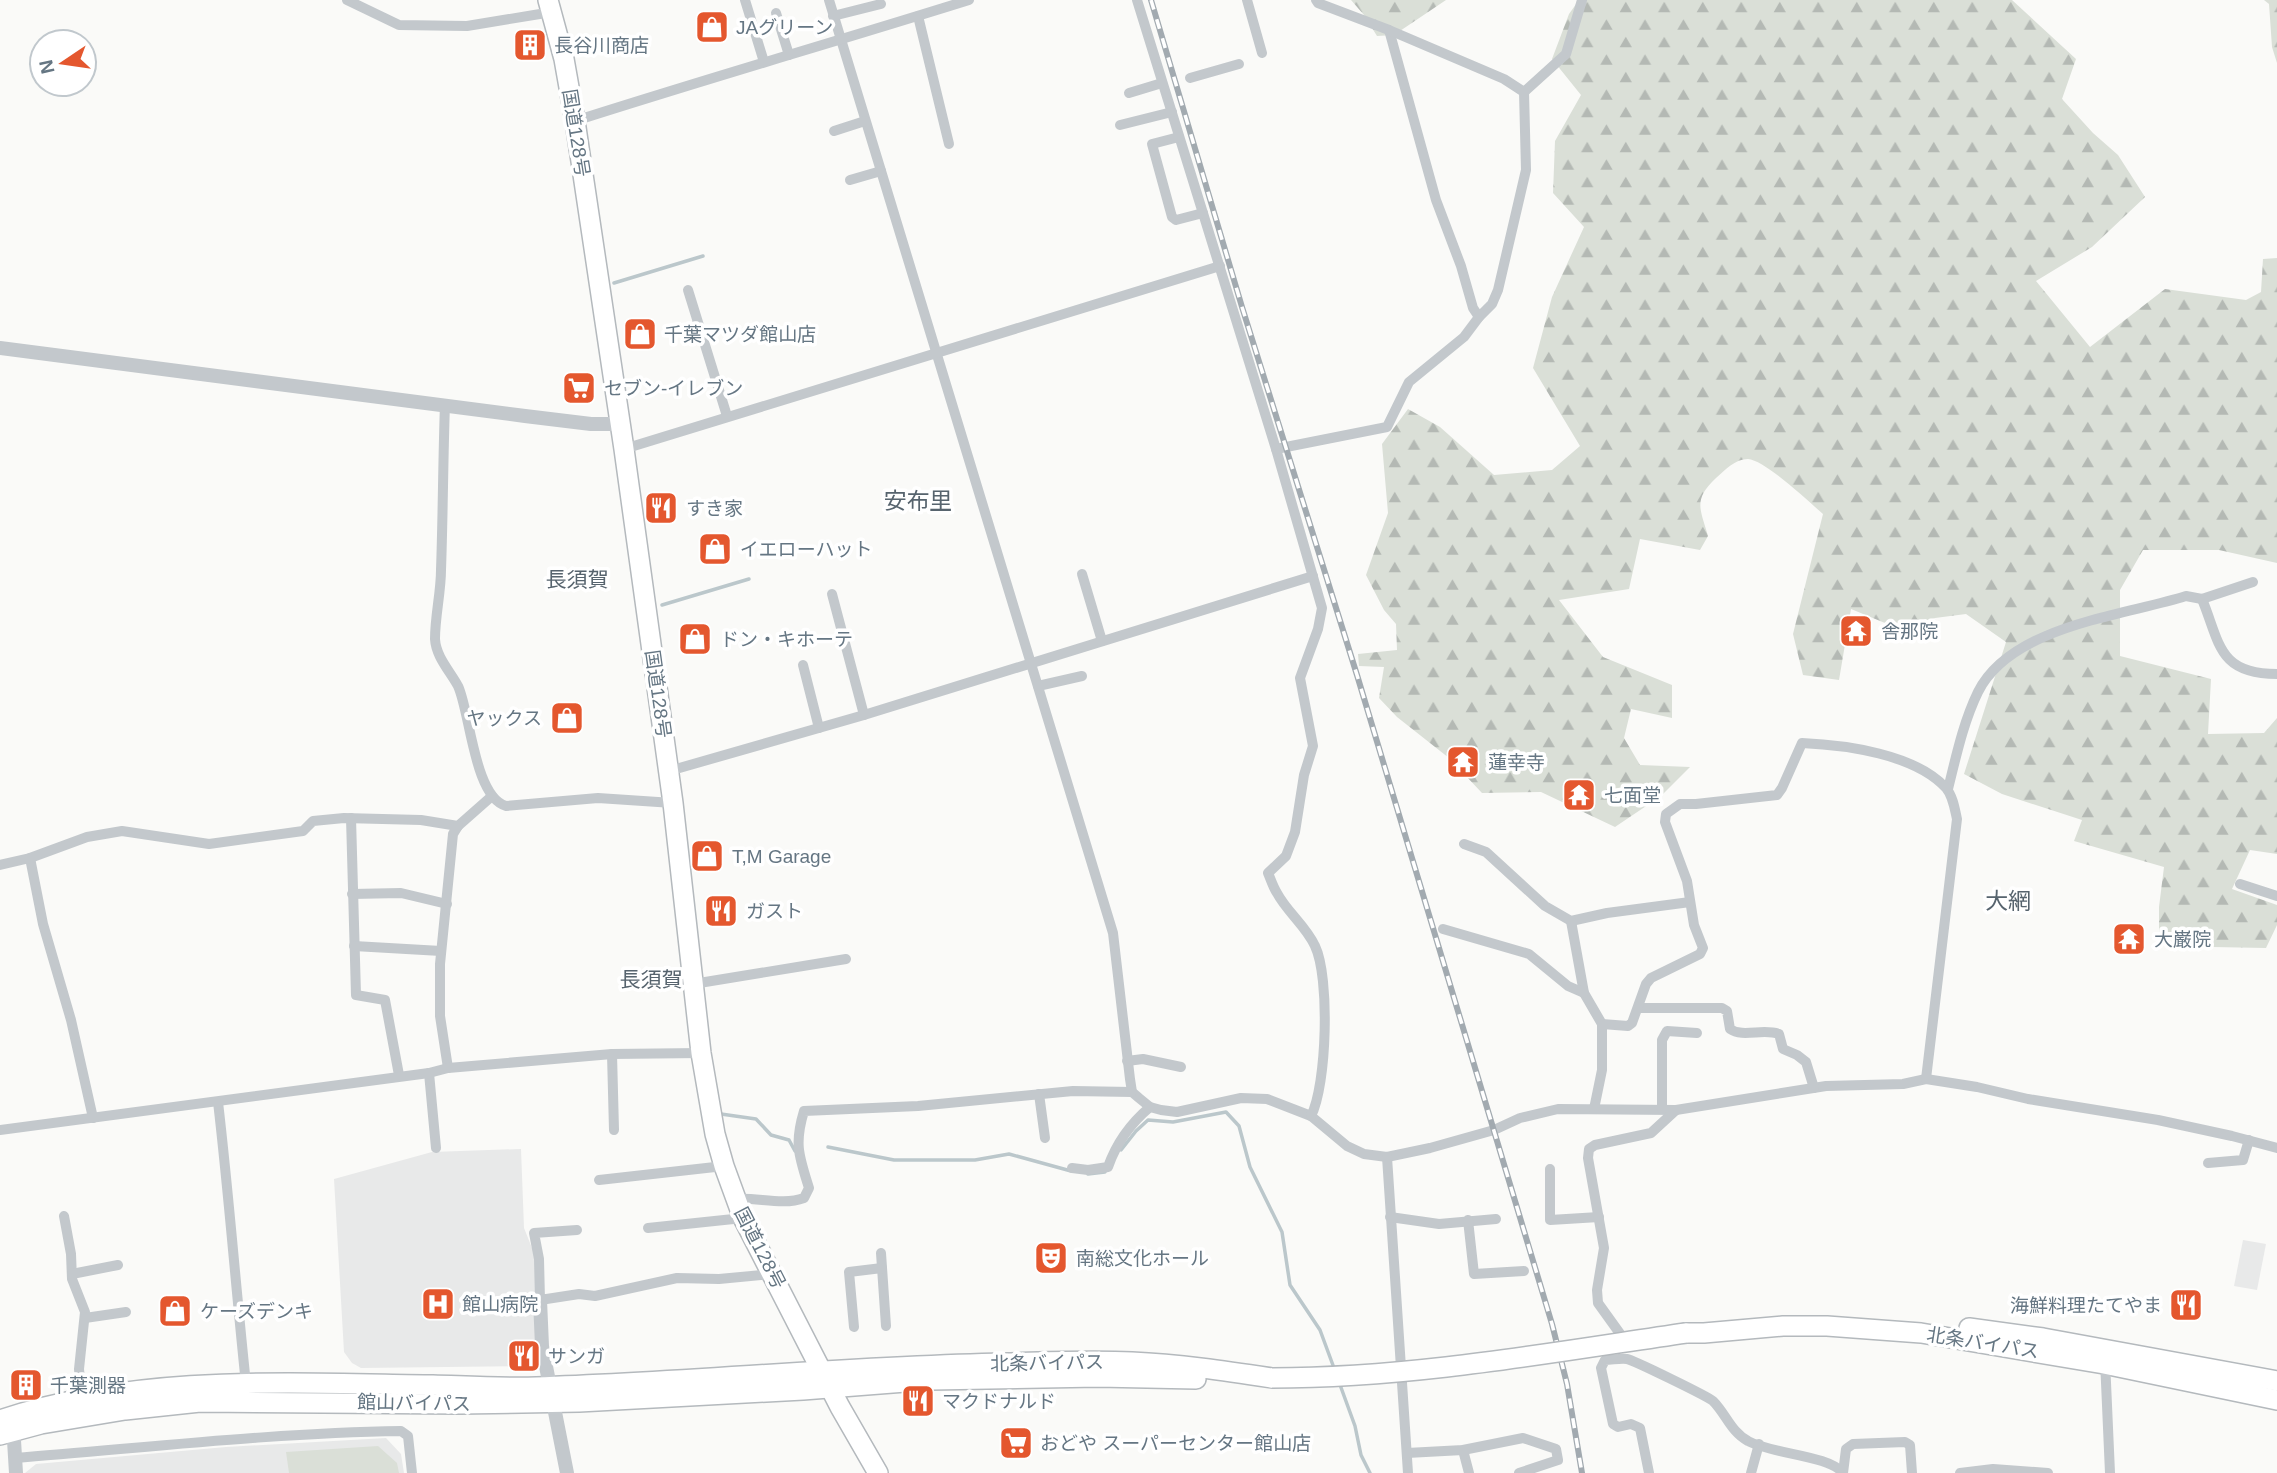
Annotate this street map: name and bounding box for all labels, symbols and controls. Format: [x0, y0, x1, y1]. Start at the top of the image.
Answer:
shop icon: JAグリーン [693, 8, 731, 46]
place label: JAグリーン [736, 17, 833, 38]
building icon: 長谷川商店 [511, 26, 549, 64]
north arrow [28, 28, 98, 98]
place label: 長谷川商店 [554, 35, 649, 56]
text: N [35, 58, 59, 76]
street label: 国道128号 [559, 88, 593, 178]
shop icon: 千葉マツダ館山店 [621, 315, 659, 353]
place label: 千葉マツダ館山店 [664, 324, 816, 345]
supermarket icon: セブン-イレブン [560, 369, 598, 407]
place label: セブン-イレブン [604, 378, 743, 399]
district label: 安布里 [884, 488, 953, 514]
restaurant icon: すき家 [642, 489, 680, 527]
place label: すき家 [686, 498, 743, 519]
shop icon: イエローハット [696, 530, 734, 568]
place label: イエローハット [740, 539, 872, 560]
district label: 長須賀 [546, 568, 609, 591]
temple icon: 舎那院 [1837, 612, 1875, 650]
shop icon: ドン・キホーテ [676, 620, 714, 658]
place label: 舎那院 [1881, 621, 1938, 642]
place label: ドン・キホーテ [720, 629, 853, 650]
street label: 国道128号 [641, 649, 675, 739]
shop icon: ヤックス [548, 699, 586, 737]
place label: ヤックス [467, 708, 542, 729]
temple icon: 蓮幸寺 [1444, 743, 1482, 781]
place label: 蓮幸寺 [1488, 752, 1545, 773]
temple icon: 七面堂 [1560, 776, 1598, 814]
place label: 七面堂 [1604, 785, 1661, 806]
shop icon: T,M Garage [688, 837, 726, 875]
place label: T,M Garage [732, 846, 831, 867]
district label: 大網 [1985, 888, 2031, 914]
restaurant icon: ガスト [702, 892, 740, 930]
place label: ガスト [746, 901, 803, 922]
temple icon: 大巌院 [2110, 920, 2148, 958]
place label: 大巌院 [2154, 929, 2211, 950]
district label: 長須賀 [620, 968, 683, 991]
street label: 国道128号 [731, 1204, 789, 1292]
theatre icon: 南総文化ホール [1032, 1239, 1070, 1277]
place label: 南総文化ホール [1076, 1248, 1209, 1269]
hospital icon: 館山病院 [419, 1285, 457, 1323]
restaurant icon: 海鮮料理たてやま [2167, 1286, 2205, 1324]
shop icon: ケーズデンキ [156, 1292, 194, 1330]
place label: 館山病院 [462, 1294, 538, 1315]
place label: 海鮮料理たてやま [2010, 1295, 2162, 1316]
place label: ケーズデンキ [200, 1301, 313, 1322]
street label: 北条バイパス [1925, 1324, 2041, 1362]
restaurant icon: サンガ [505, 1337, 543, 1375]
place label: サンガ [548, 1346, 605, 1367]
street label: 北条バイパス [990, 1352, 1104, 1374]
building icon: 千葉測器 [7, 1366, 45, 1404]
place label: 千葉測器 [50, 1375, 126, 1396]
restaurant icon: マクドナルド [899, 1382, 937, 1420]
place label: マクドナルド [942, 1391, 1056, 1412]
street label: 館山バイパス [357, 1392, 471, 1414]
supermarket icon: おどや スーパーセンター館山店 [997, 1424, 1035, 1462]
place label: おどや スーパーセンター館山店 [1040, 1433, 1311, 1454]

